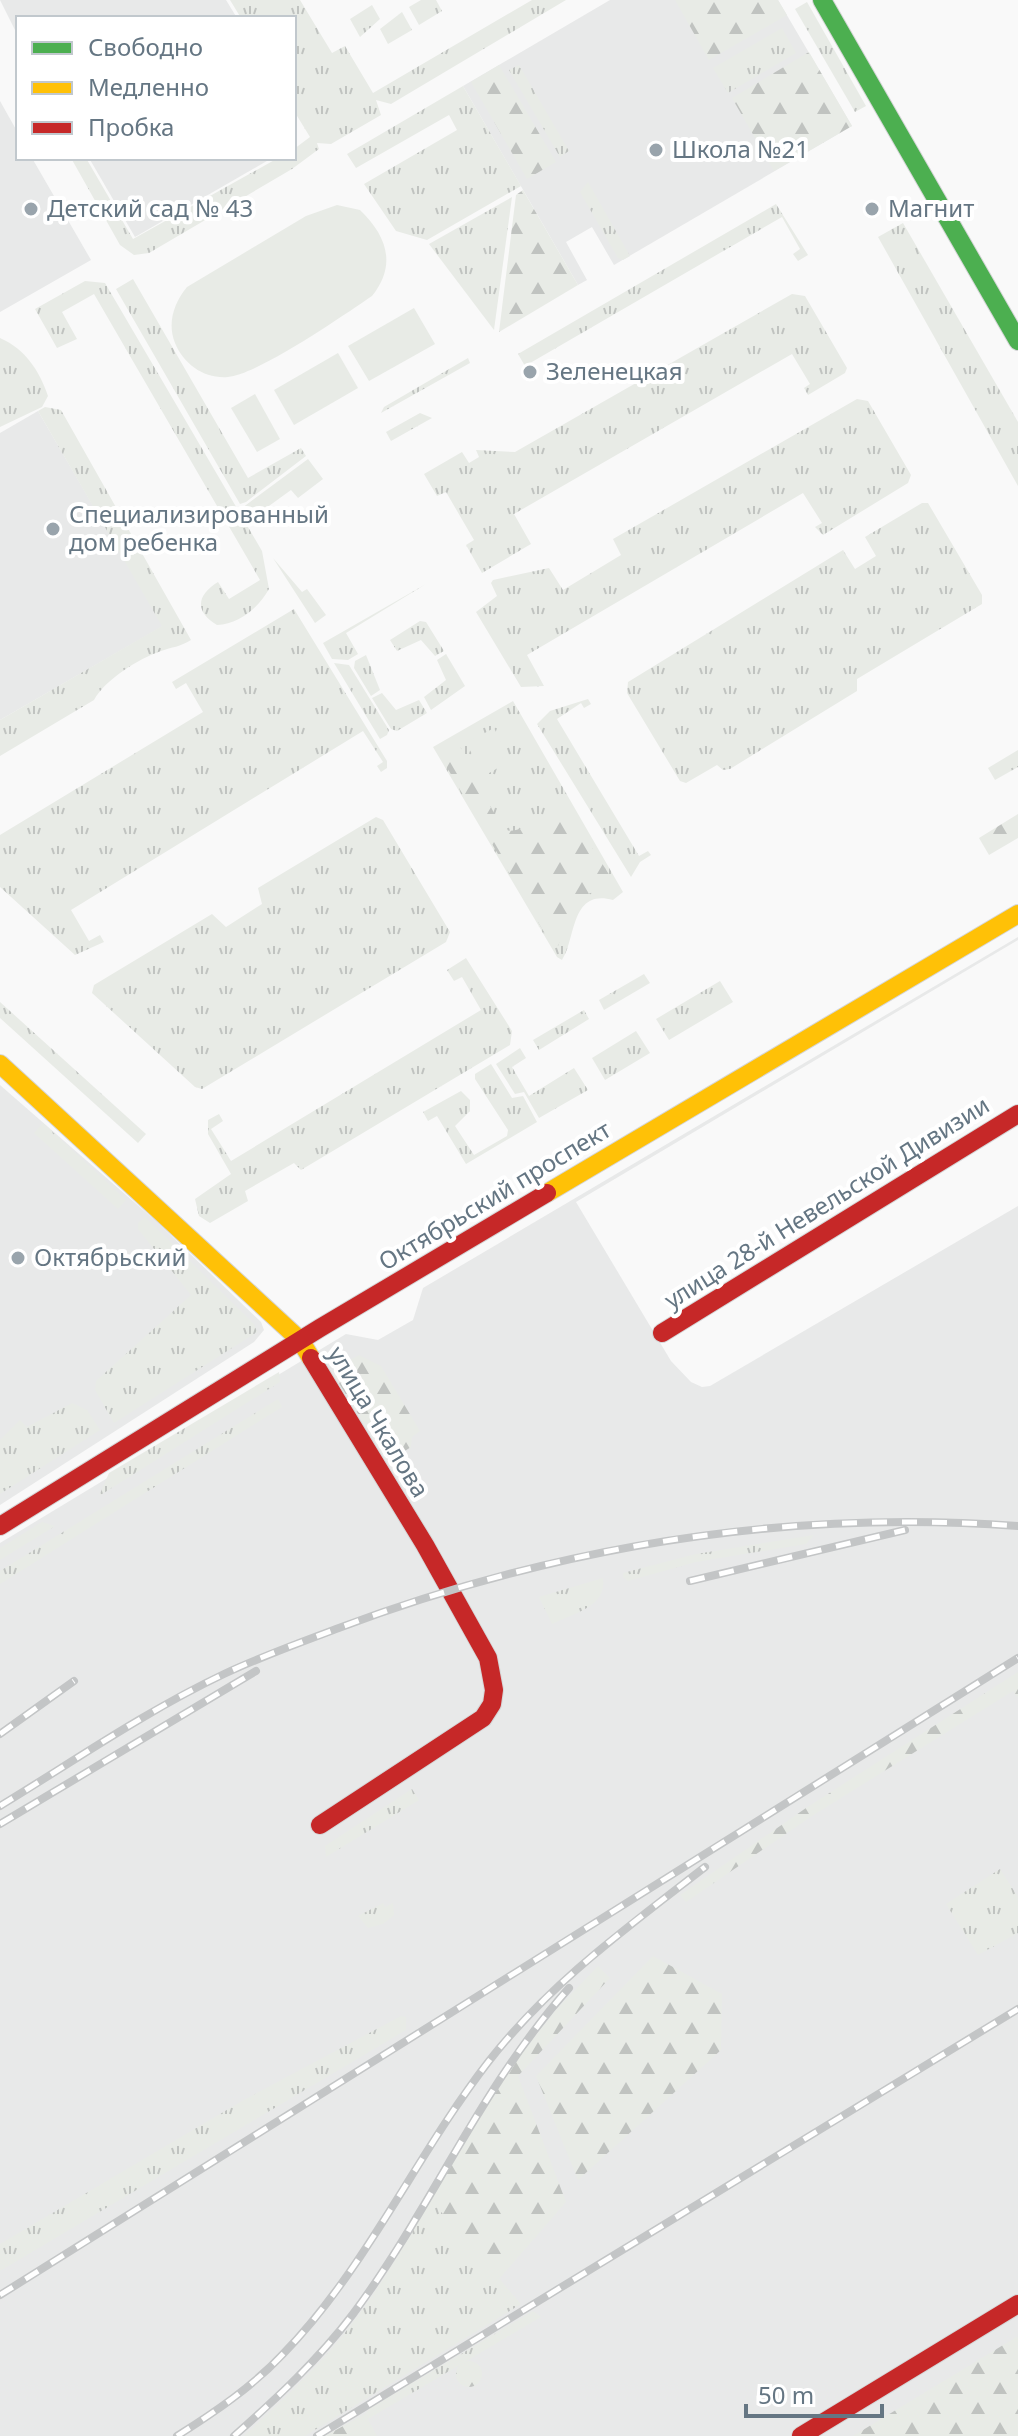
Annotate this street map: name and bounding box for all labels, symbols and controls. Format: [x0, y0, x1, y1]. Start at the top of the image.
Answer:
legend [16, 16, 296, 160]
text: Свободно [88, 30, 203, 63]
text: Медленно [88, 70, 209, 103]
text: Пробка [88, 110, 174, 143]
place label: Школа №21 [672, 132, 809, 165]
marker: Школа №21 [647, 141, 665, 159]
place label: Детский сад № 43 [47, 191, 253, 224]
place label: Магнит [888, 191, 974, 224]
marker: Детский сад № 43 [22, 200, 40, 218]
marker: Магнит [863, 200, 881, 218]
place label: Зеленецкая [546, 354, 683, 387]
marker: Зеленецкая [521, 363, 539, 381]
place label: Специализированный дом ребенка [69, 497, 329, 558]
marker: Специализированный дом ребенка [44, 520, 62, 538]
street label: улица 28-й Невельской Дивизии [657, 1088, 995, 1316]
street label: Октябрьский проспект [372, 1112, 617, 1277]
place label: Октябрьский [34, 1240, 186, 1273]
marker: Октябрьский [9, 1249, 27, 1267]
street label: улица Чкалова [321, 1339, 438, 1503]
scale bar [746, 2368, 882, 2418]
text: 50 m [758, 2378, 814, 2411]

